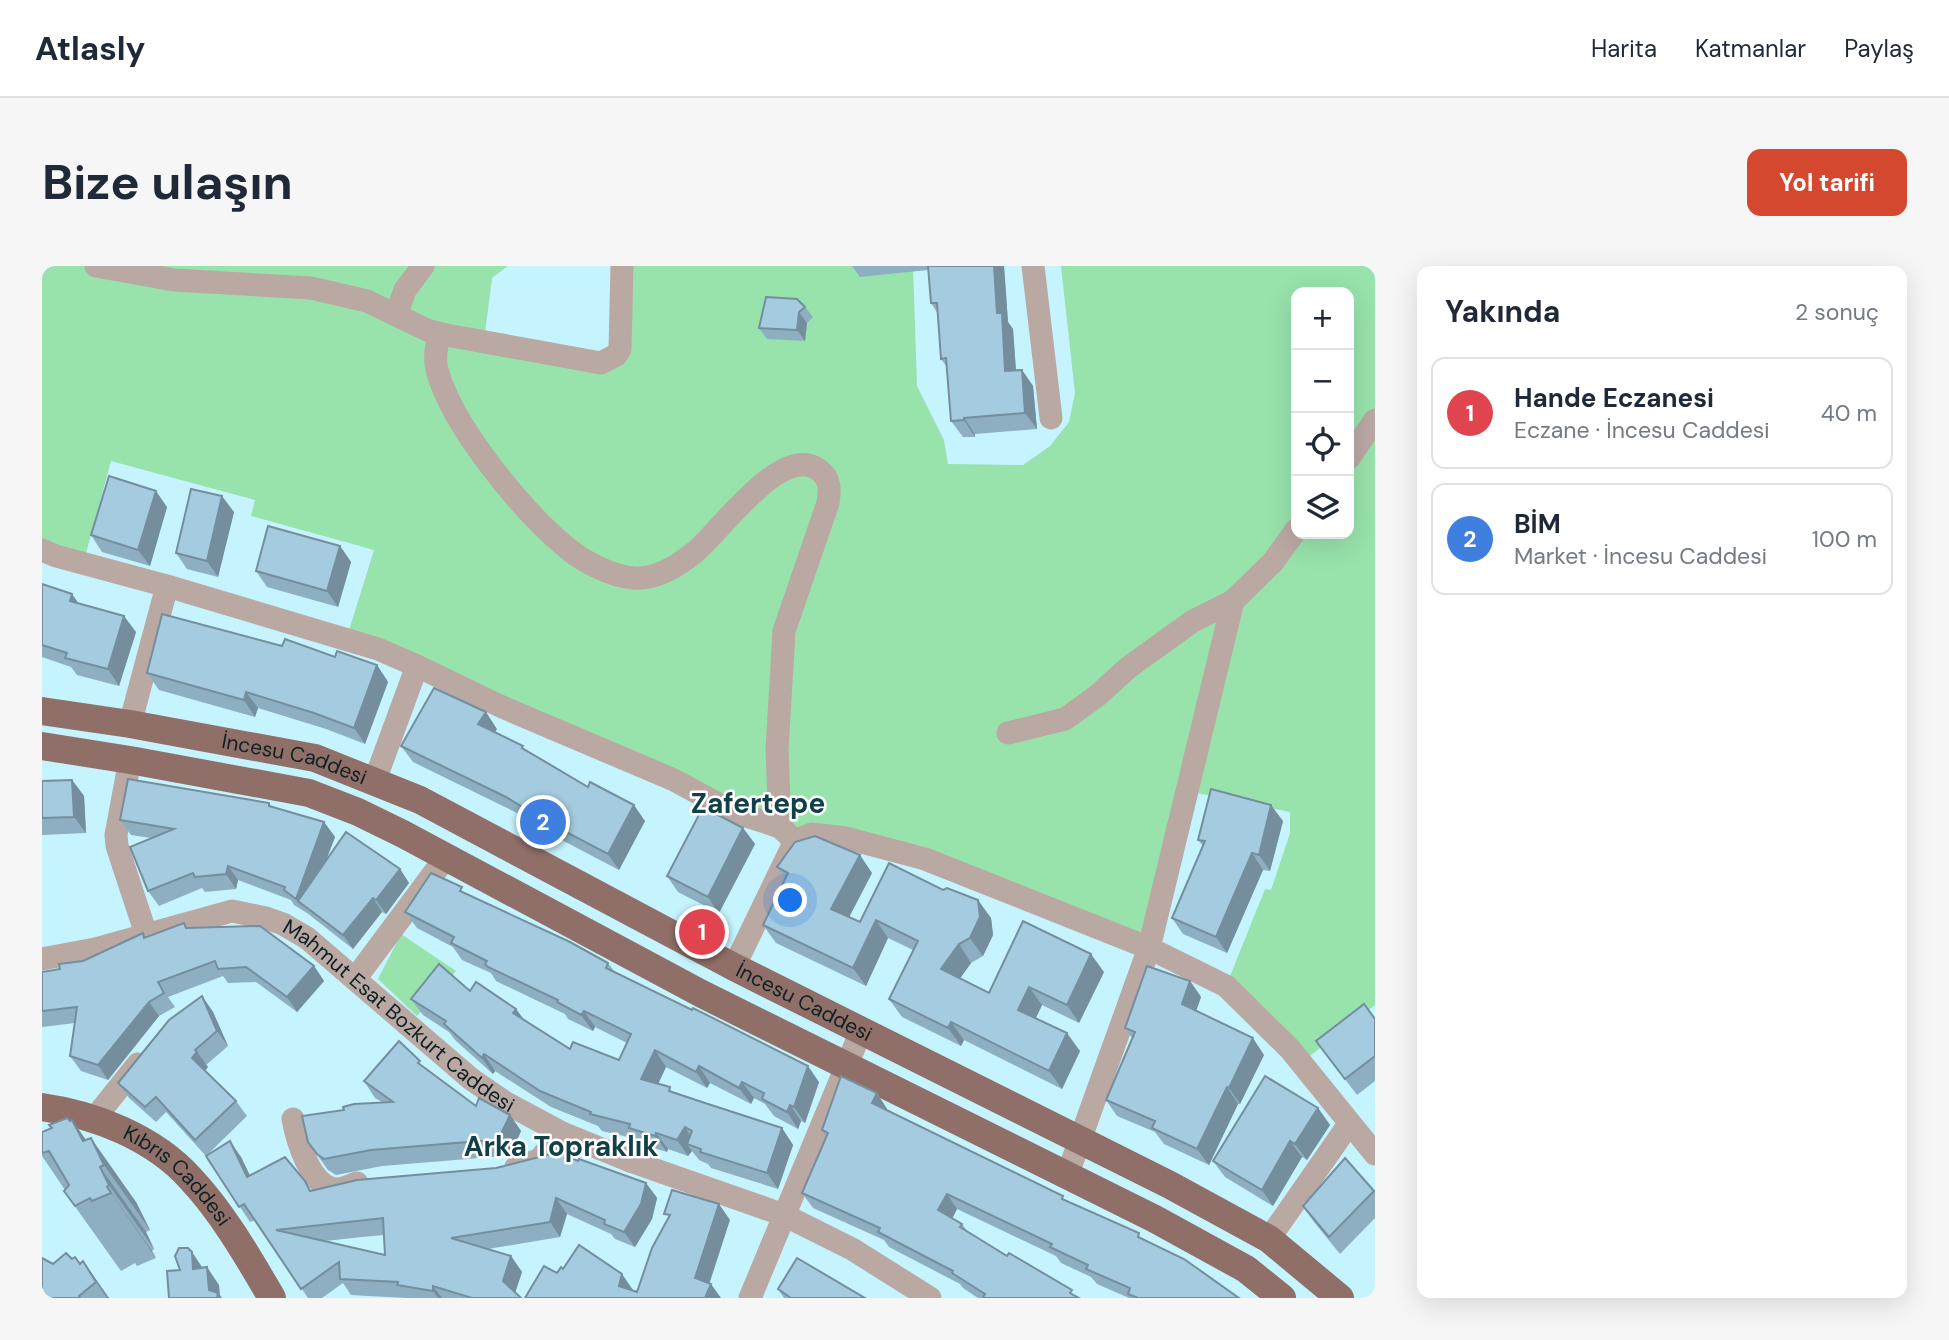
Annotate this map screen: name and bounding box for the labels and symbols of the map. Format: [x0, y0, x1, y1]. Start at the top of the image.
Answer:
street label: İncesu Caddesi [219, 727, 371, 791]
district label: Zafertepe [691, 785, 825, 822]
pin: 2 [520, 796, 566, 848]
your location [773, 883, 807, 917]
pin: 1 [679, 906, 725, 958]
street label: Mahmut Esat Bozkurt Caddesi [278, 913, 519, 1119]
street label: İncesu Caddesi [731, 956, 877, 1048]
street label: Kıbrıs Caddesi [119, 1119, 238, 1231]
district label: Arka Topraklık [464, 1128, 658, 1165]

